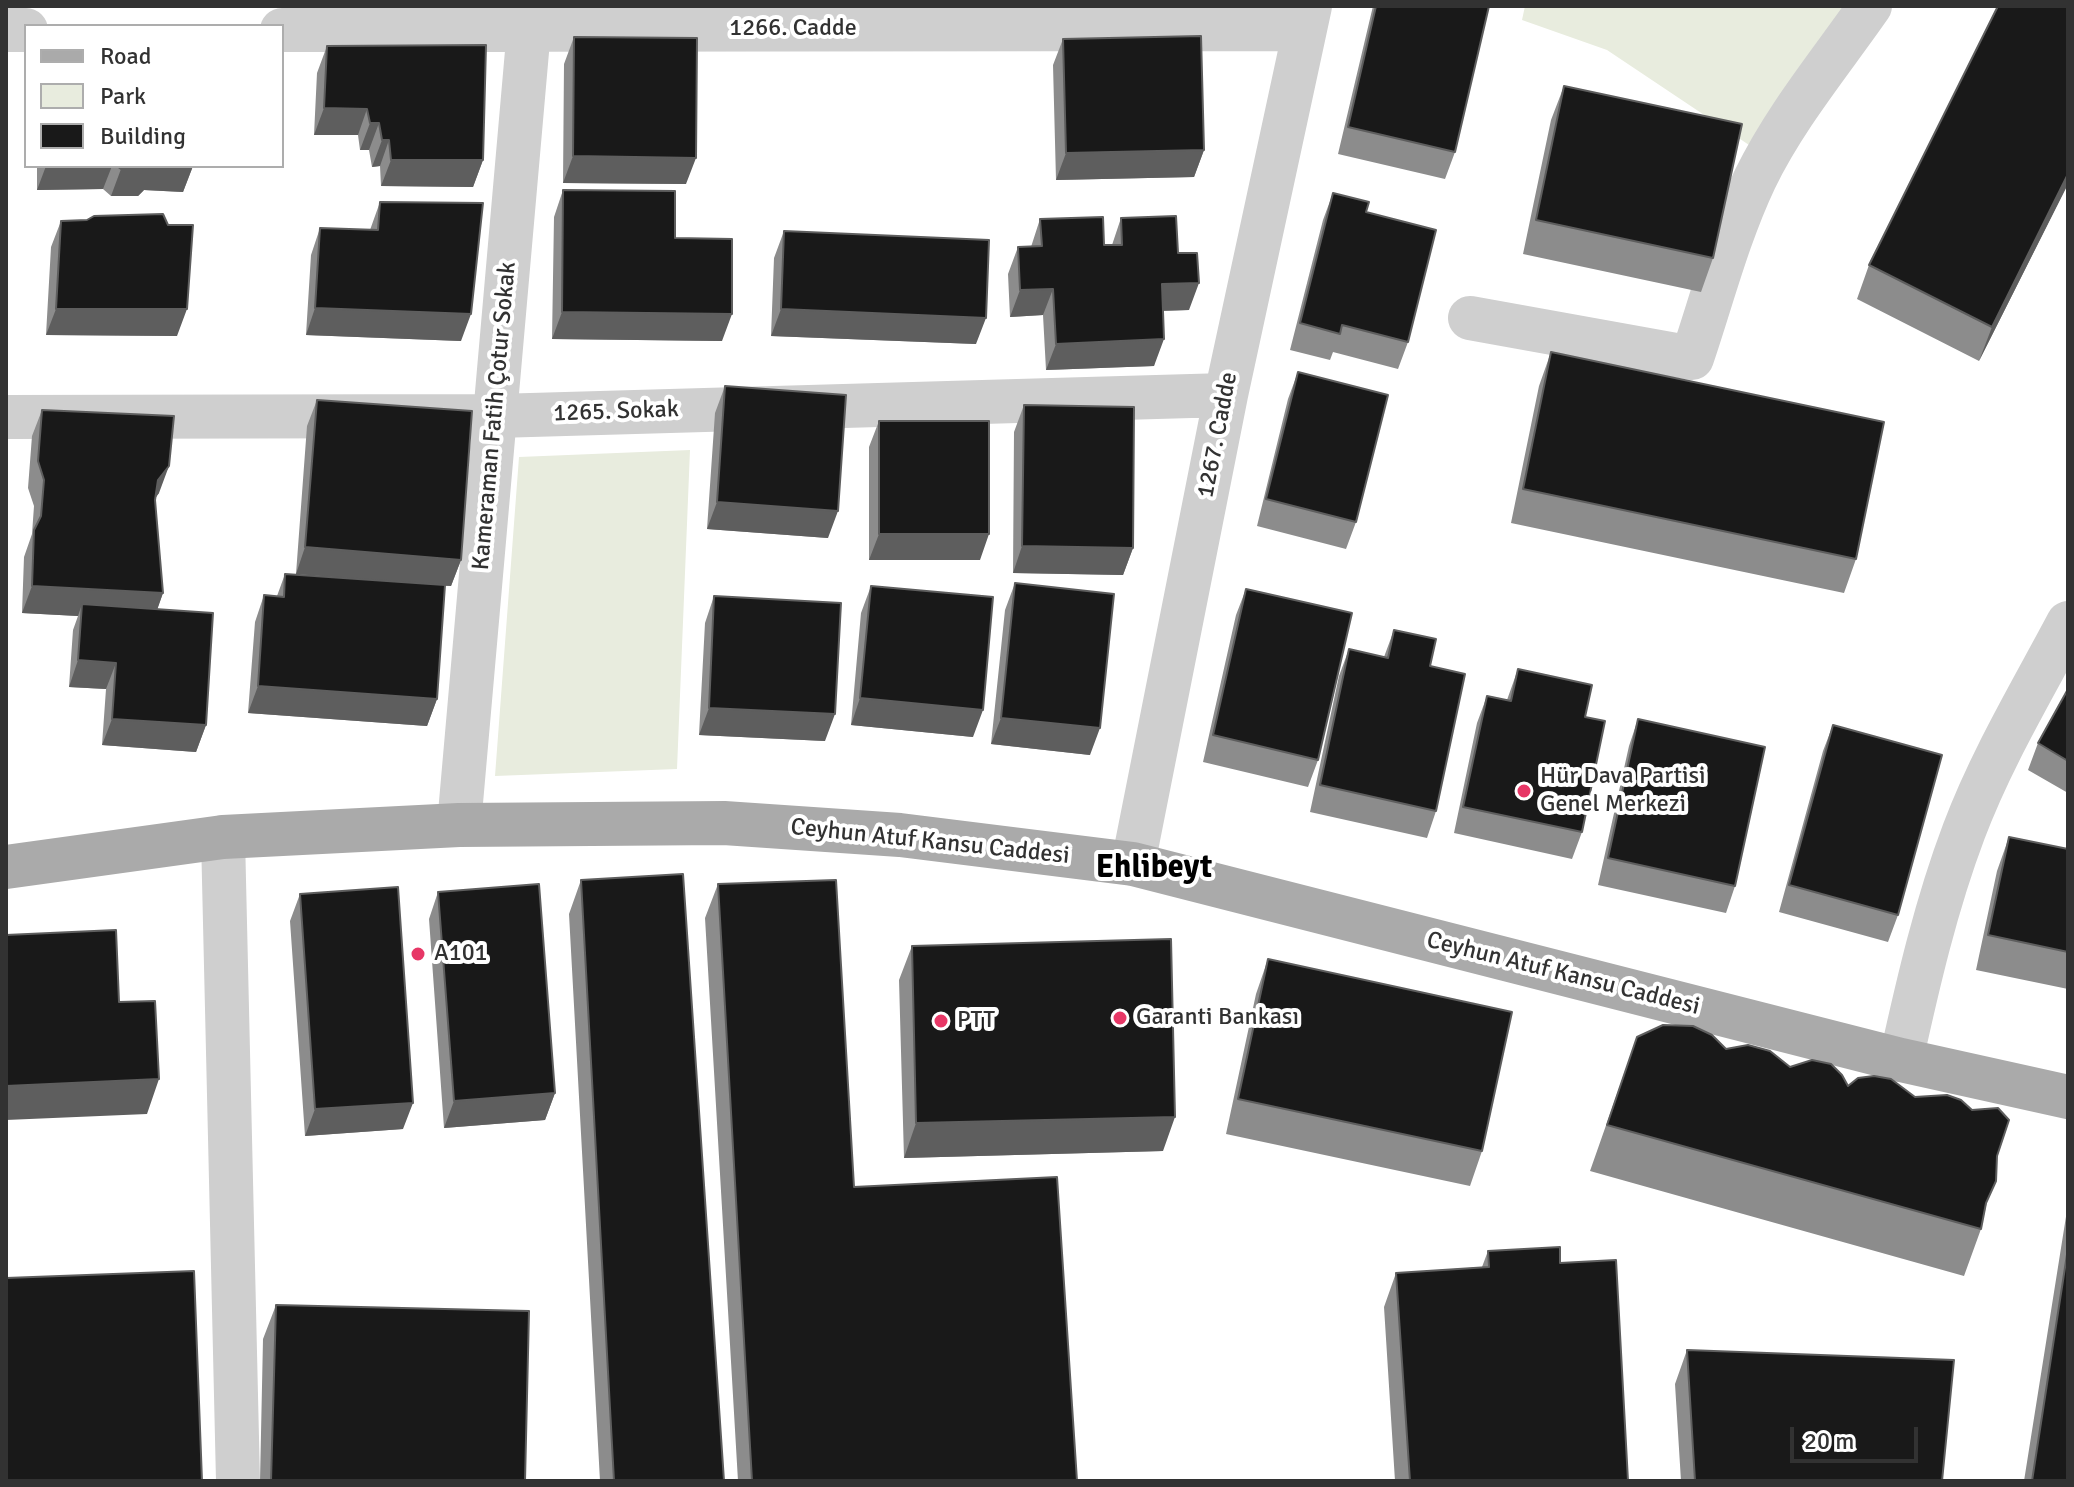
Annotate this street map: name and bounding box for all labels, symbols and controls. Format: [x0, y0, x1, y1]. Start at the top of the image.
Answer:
street label: 1266. Cadde [729, 15, 857, 43]
legend [24, 24, 284, 168]
text: Road [100, 41, 151, 71]
text: Park [100, 81, 146, 111]
text: Building [100, 121, 186, 151]
street label: Kameraman Fatih Çotur Sokak [467, 261, 523, 571]
street label: 1267. Cadde [1192, 370, 1244, 500]
street label: 1265. Sokak [553, 395, 679, 429]
place label: Hür Dava Partisi Genel Merkezi [1540, 763, 1706, 819]
marker: Hür Dava Partisi Genel Merkezi [1515, 782, 1533, 800]
street label: Ceyhun Atuf Kansu Caddesi [789, 813, 1071, 871]
district label: Ehlibeyt [1096, 850, 1212, 888]
street label: Ceyhun Atuf Kansu Caddesi [1424, 926, 1702, 1022]
place label: A101 [434, 940, 488, 968]
marker: A101 [409, 945, 427, 963]
place label: Garanti Bankası [1136, 1004, 1299, 1032]
place label: PTT [957, 1007, 995, 1035]
marker: Garanti Bankası [1111, 1009, 1129, 1027]
marker: PTT [932, 1012, 950, 1030]
scale bar [1794, 1411, 1922, 1461]
text: 20 m [1804, 1426, 1854, 1456]

